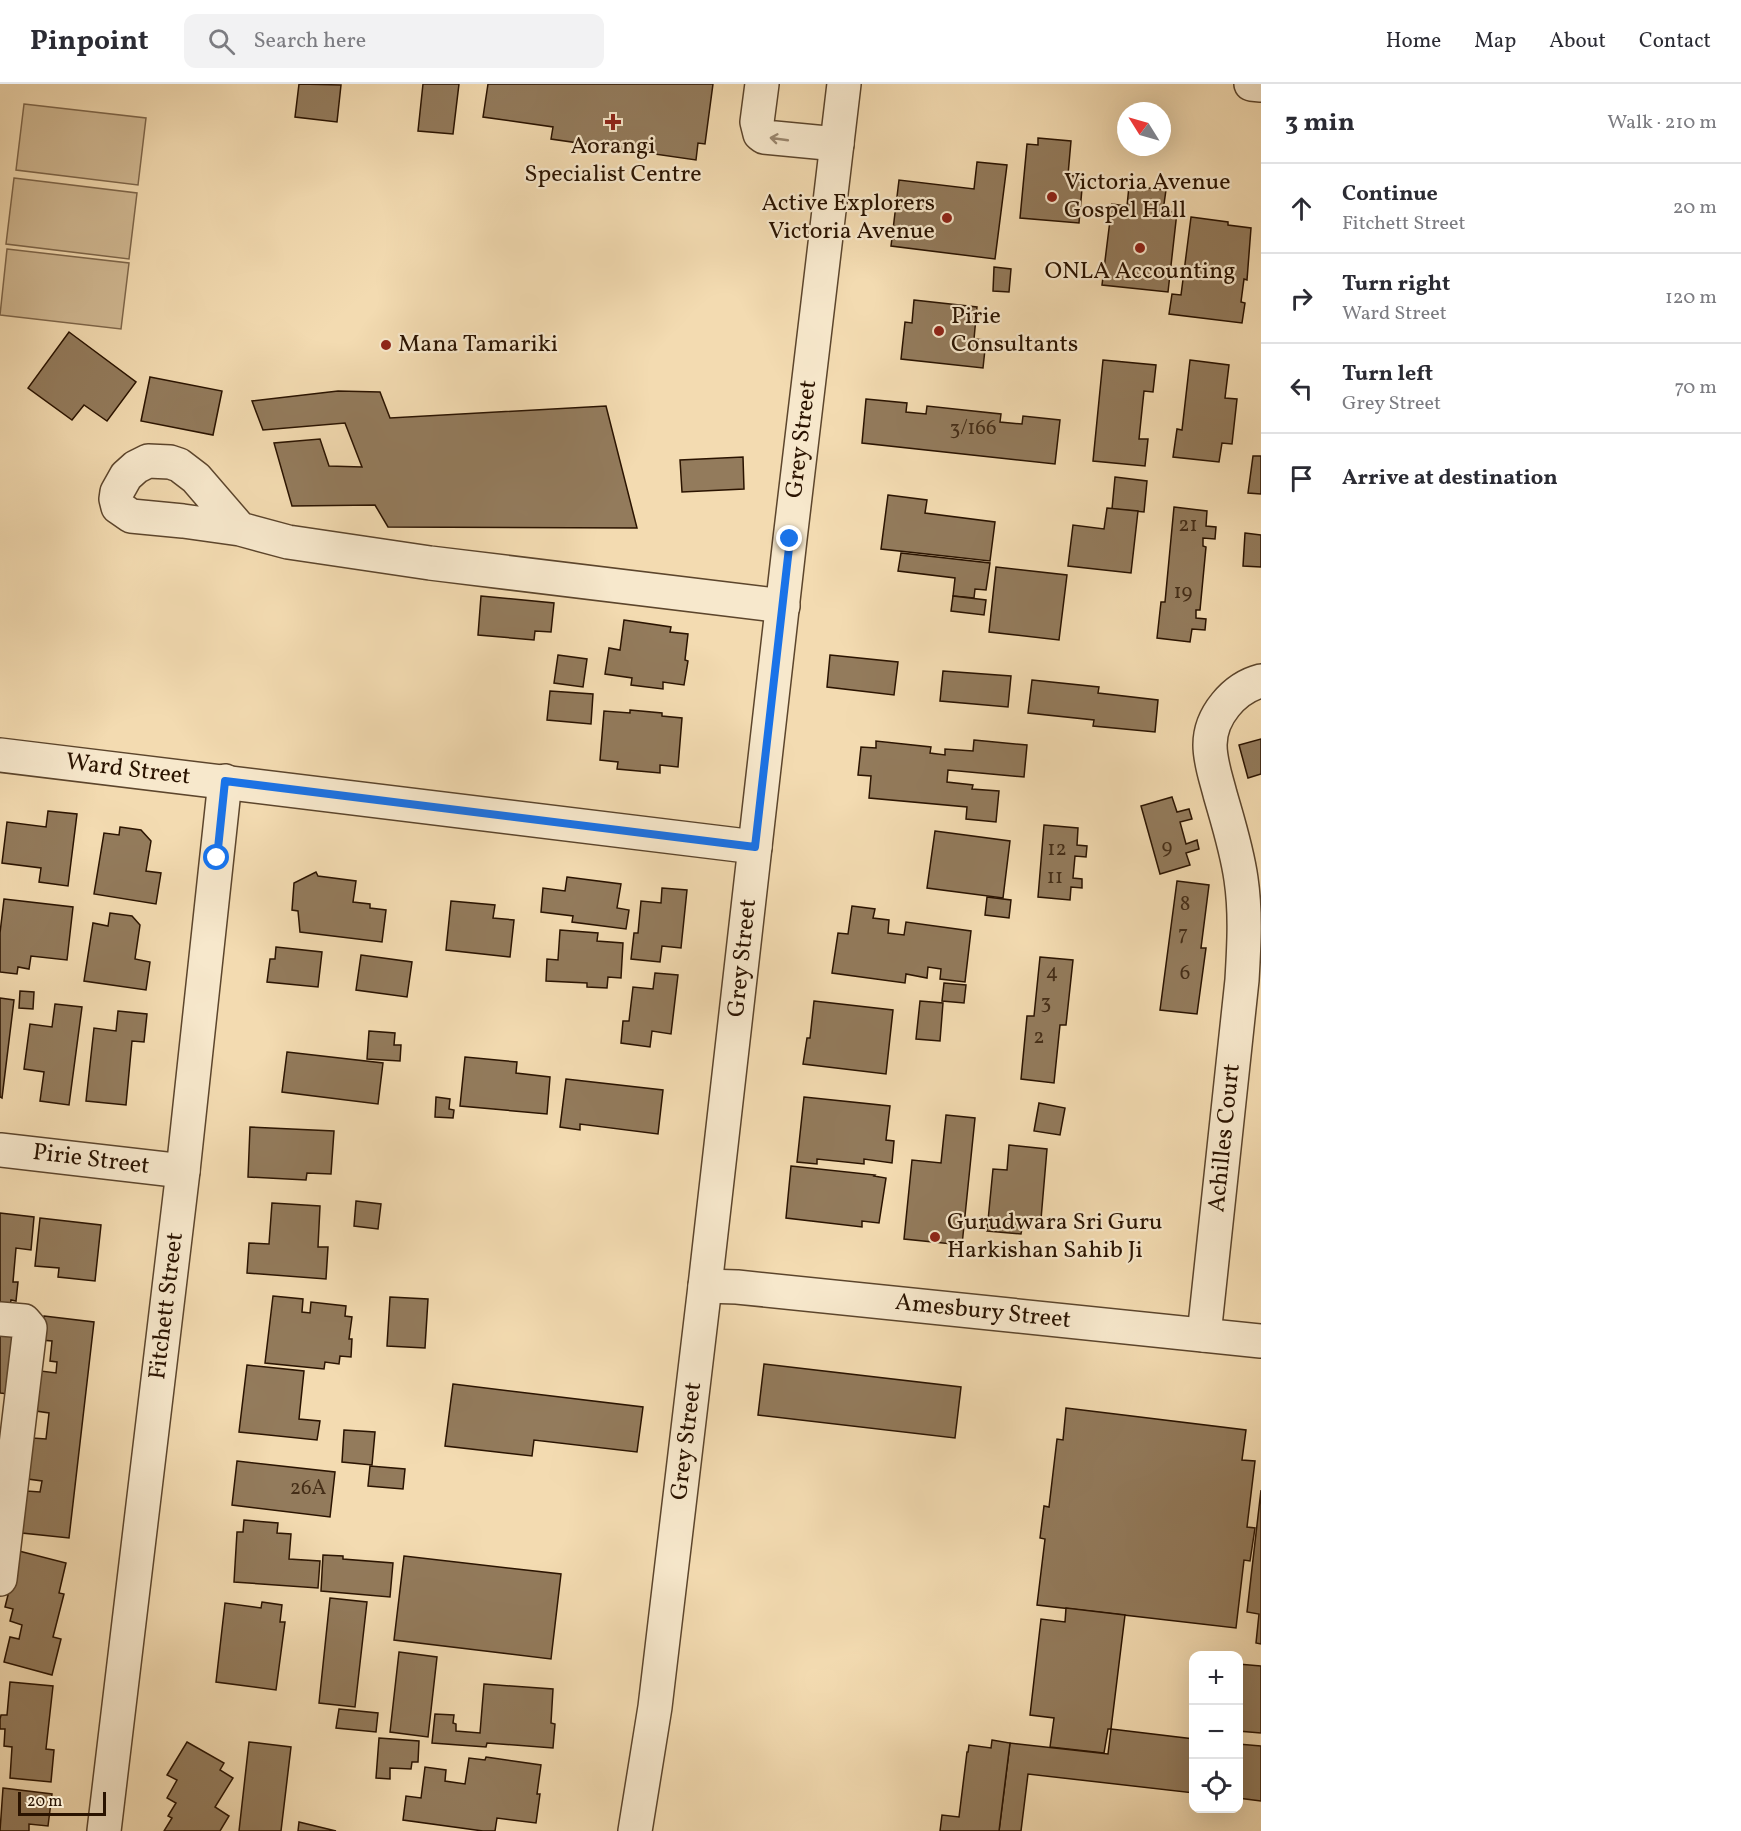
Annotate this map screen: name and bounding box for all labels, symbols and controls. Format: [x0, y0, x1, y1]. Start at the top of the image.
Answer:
search box [184, 14, 604, 68]
text: Pinpoint [30, 22, 148, 61]
icon: search [205, 25, 238, 58]
text: Search here [253, 26, 366, 57]
text: Home [1386, 27, 1441, 56]
text: Map [1474, 27, 1516, 56]
text: About [1549, 27, 1606, 56]
text: Contact [1639, 27, 1711, 56]
north arrow [1117, 102, 1171, 156]
text: 3 min [1285, 105, 1355, 141]
text: Walk · 210 m [1607, 109, 1717, 137]
marker: Aorangi Specialist Centre [604, 113, 622, 131]
place label: Aorangi Specialist Centre [524, 130, 702, 192]
one-way arrow [770, 133, 790, 144]
place label: Victoria Avenue Gospel Hall [1064, 166, 1231, 228]
text: Continue [1342, 179, 1438, 210]
place label: Active Explorers Victoria Avenue [761, 187, 935, 249]
marker: Victoria Avenue Gospel Hall [1045, 190, 1059, 204]
icon: ahead [1285, 192, 1318, 225]
text: 20 m [1673, 194, 1717, 222]
text: Fitchett Street [1342, 210, 1466, 238]
marker: Active Explorers Victoria Avenue [940, 211, 954, 225]
marker: ONLA Accounting [1133, 241, 1147, 255]
place label: ONLA Accounting [1044, 255, 1236, 289]
text: Turn right [1342, 269, 1450, 300]
icon: right [1285, 282, 1318, 315]
text: 120 m [1665, 284, 1717, 312]
place label: Pirie Consultants [951, 300, 1078, 362]
text: Ward Street [1342, 300, 1447, 328]
marker: Pirie Consultants [932, 324, 946, 338]
place label: Mana Tamariki [398, 328, 558, 362]
marker: Mana Tamariki [379, 338, 393, 352]
text: Turn left [1342, 359, 1433, 390]
icon: left [1285, 372, 1318, 405]
text: 70 m [1674, 374, 1717, 402]
street label: Grey Street [778, 378, 826, 500]
text: Grey Street [1342, 390, 1441, 418]
house number: 3/166 [949, 414, 997, 443]
icon: arrive [1285, 462, 1318, 495]
text: Arrive at destination [1342, 463, 1558, 494]
house number: 21 [1178, 511, 1198, 540]
route end [776, 525, 802, 551]
house number: 19 [1173, 578, 1193, 607]
street label: Ward Street [64, 745, 192, 795]
house number: 9 [1162, 833, 1173, 862]
house number: 12 [1047, 835, 1067, 864]
route start [203, 844, 229, 870]
house number: 11 [1047, 863, 1063, 892]
house number: 8 [1180, 890, 1190, 919]
street label: Grey Street [720, 897, 766, 1019]
house number: 7 [1178, 920, 1188, 949]
house number: 4 [1046, 958, 1058, 987]
house number: 6 [1180, 959, 1190, 988]
house number: 3 [1041, 988, 1051, 1017]
house number: 2 [1033, 1023, 1045, 1052]
street label: Achilles Court [1200, 1062, 1250, 1214]
street label: Pirie Street [31, 1136, 151, 1184]
place label: Gurudwara Sri Guru Harkishan Sahib Ji [947, 1206, 1163, 1268]
street label: Fitchett Street [141, 1230, 193, 1382]
marker: Gurudwara Sri Guru Harkishan Sahib Ji [928, 1230, 942, 1244]
street label: Amesbury Street [893, 1286, 1073, 1338]
street label: Grey Street [663, 1380, 711, 1502]
house number: 26A [290, 1474, 327, 1503]
map controls [1189, 1651, 1243, 1813]
button: + [1189, 1651, 1243, 1705]
button: − [1189, 1705, 1243, 1759]
button: locate [1189, 1759, 1243, 1813]
scale bar [18, 1789, 106, 1816]
text: 20 m [27, 1791, 62, 1813]

